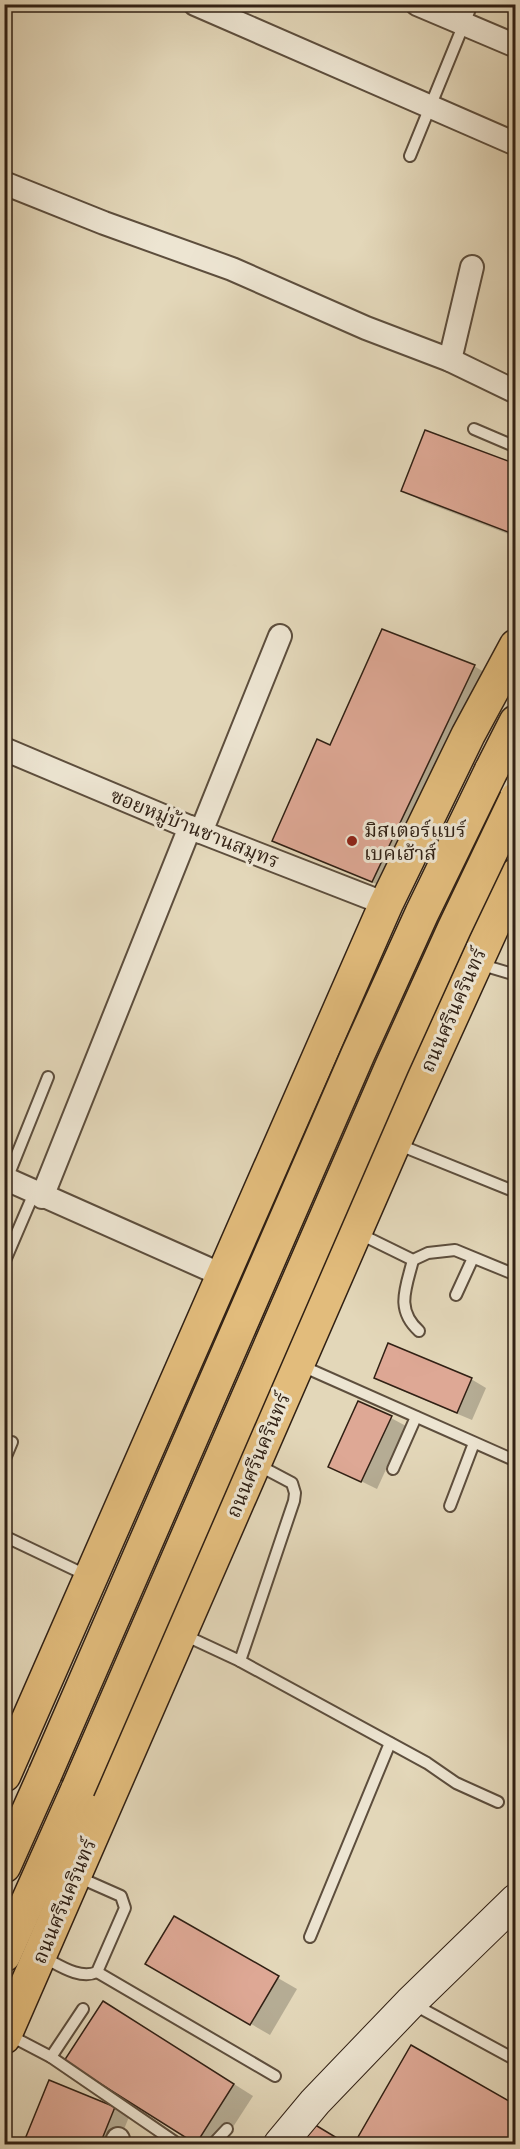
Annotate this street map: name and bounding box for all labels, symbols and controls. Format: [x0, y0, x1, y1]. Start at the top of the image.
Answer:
street label: ซอยหมู่บ้านชานสมุทร [106, 782, 283, 875]
place label: มิสเตอร์แบร์ เบคเฮ้าส์ [364, 817, 467, 867]
marker: มิสเตอร์แบร์ เบคเฮ้าส์ [345, 834, 359, 848]
street label: ถนนศรีนครินทร์ [414, 943, 493, 1077]
street label: ถนนศรีนครินทร์ [220, 1387, 297, 1522]
street label: ถนนศรีนครินทร์ [26, 1833, 103, 1968]

